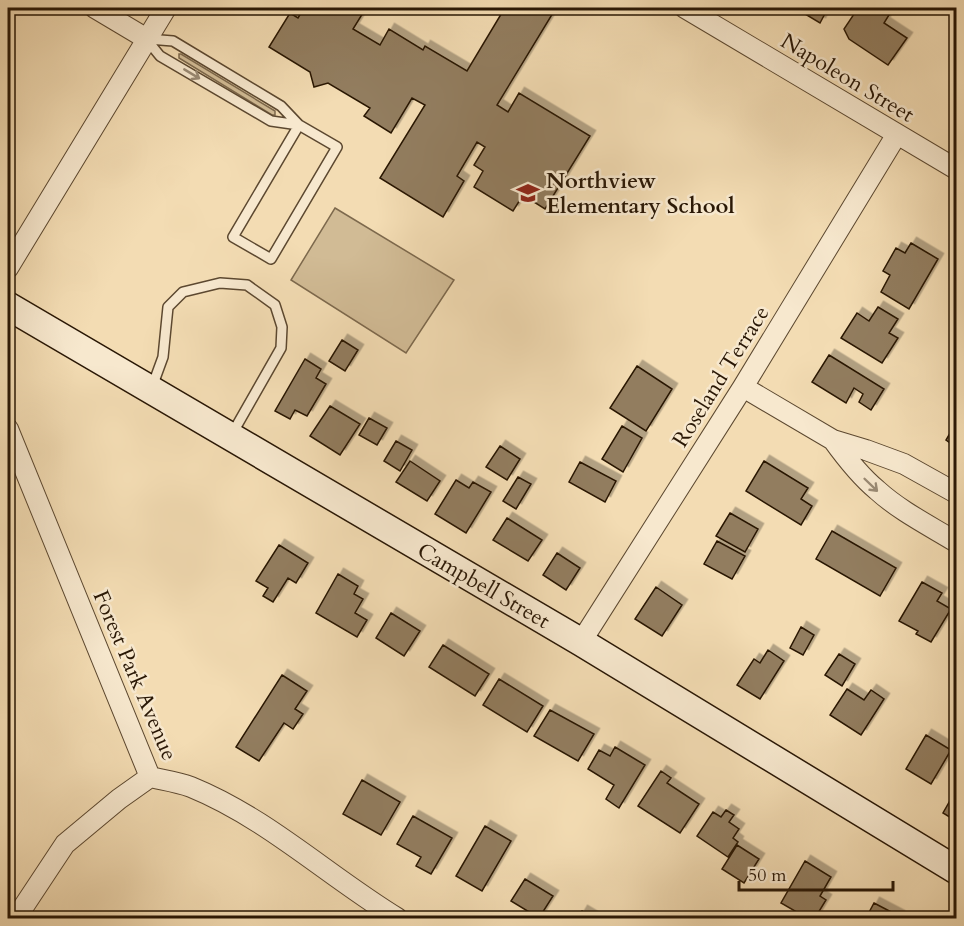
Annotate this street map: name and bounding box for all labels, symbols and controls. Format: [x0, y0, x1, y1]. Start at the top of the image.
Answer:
street label: Napoleon Street [775, 26, 920, 130]
one-way arrow [183, 69, 200, 81]
place label: Northview Elementary School [546, 166, 735, 221]
school or university icon: Northview Elementary School [515, 180, 541, 206]
street label: Roseland Terrace [665, 300, 776, 453]
one-way arrow [863, 477, 878, 491]
street label: Campbell Street [412, 536, 555, 636]
street label: Forest Park Avenue [86, 586, 184, 765]
scale bar [739, 854, 894, 892]
text: 50 m [748, 863, 787, 888]

